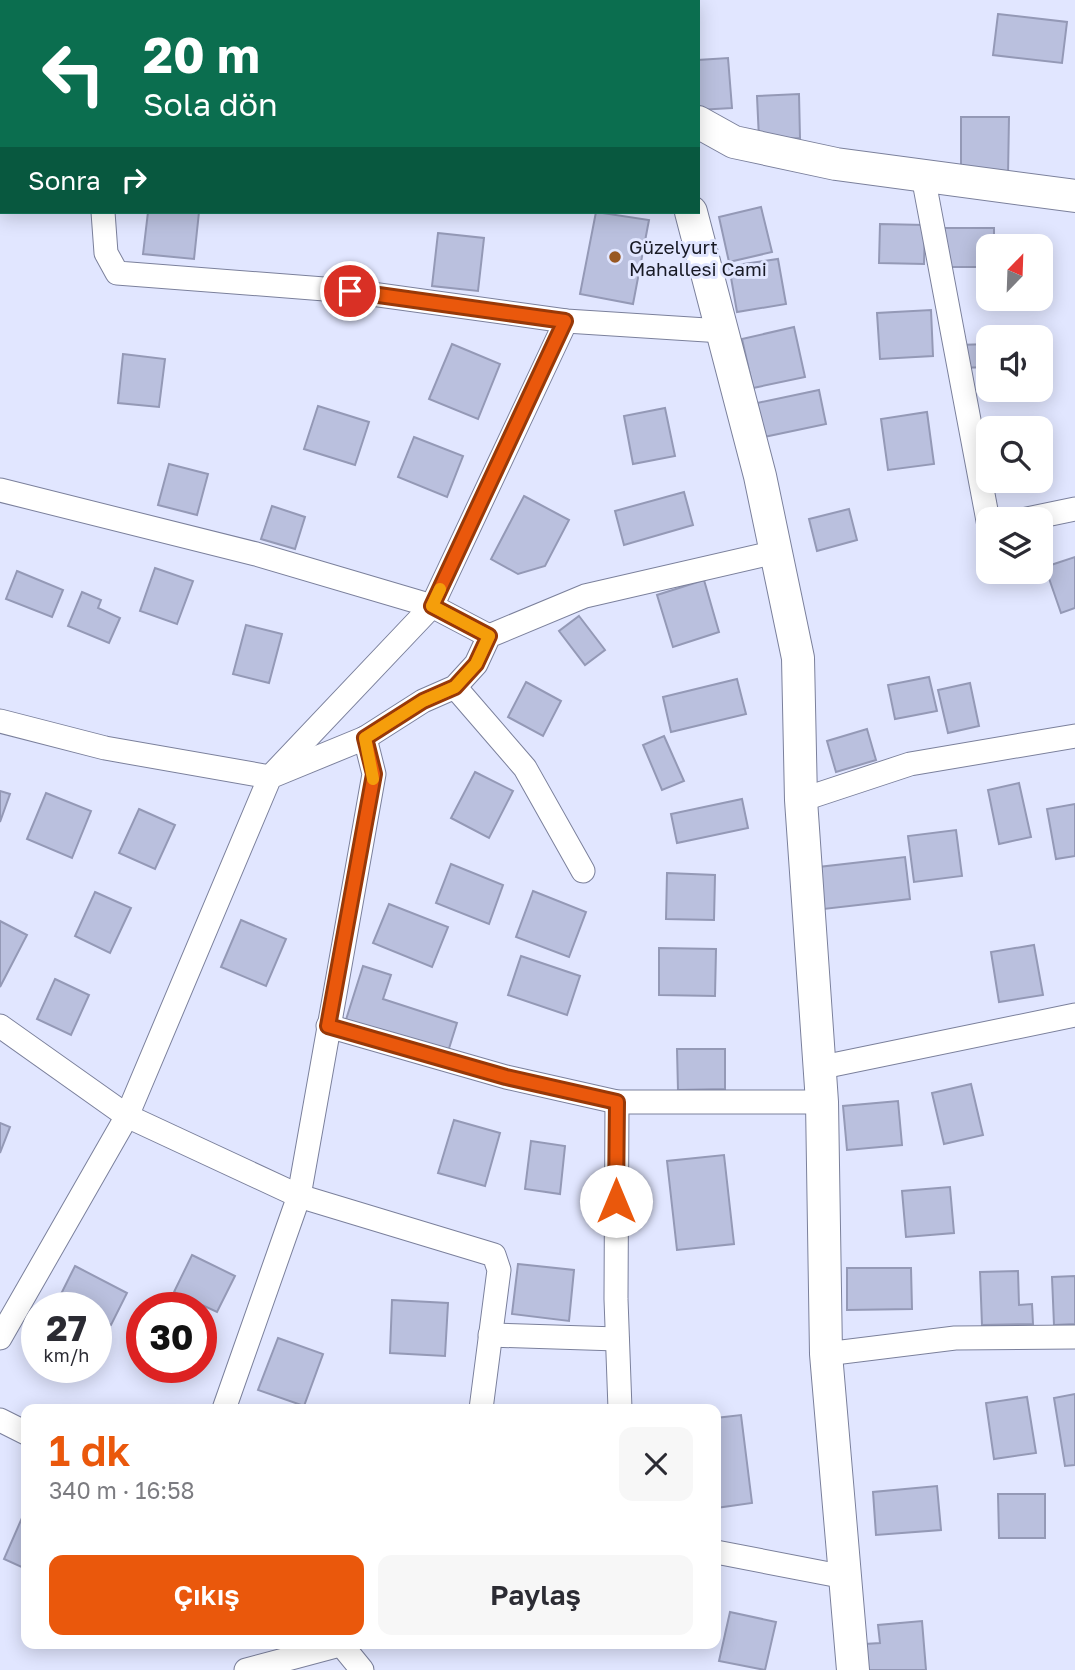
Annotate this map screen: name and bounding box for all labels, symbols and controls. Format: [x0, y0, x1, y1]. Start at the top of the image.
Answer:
text: 20 m [143, 25, 260, 84]
icon: left [28, 28, 119, 119]
text: Sola dön [143, 85, 278, 123]
icon: right [115, 161, 153, 199]
text: Sonra [28, 165, 101, 196]
north arrow [976, 234, 1054, 312]
map controls [976, 234, 1053, 584]
place label: Güzelyurt Mahallesi Cami [629, 235, 767, 280]
marker: Güzelyurt Mahallesi Cami [607, 249, 623, 265]
pin [320, 261, 380, 321]
icon: arrive [331, 272, 369, 310]
button: sound [976, 325, 1053, 402]
button: search [976, 416, 1053, 493]
button: layers [976, 507, 1053, 584]
position arrow [579, 1164, 653, 1238]
speed limit sign: 30 [126, 1292, 217, 1383]
text: 27 [46, 1307, 87, 1349]
text: km/h [44, 1344, 89, 1366]
text: 1 dk [49, 1425, 131, 1475]
button: close [619, 1427, 693, 1501]
text: 340 m · 16:58 [49, 1476, 195, 1504]
button: Çıkış [49, 1555, 364, 1635]
button: Paylaş [378, 1555, 693, 1635]

